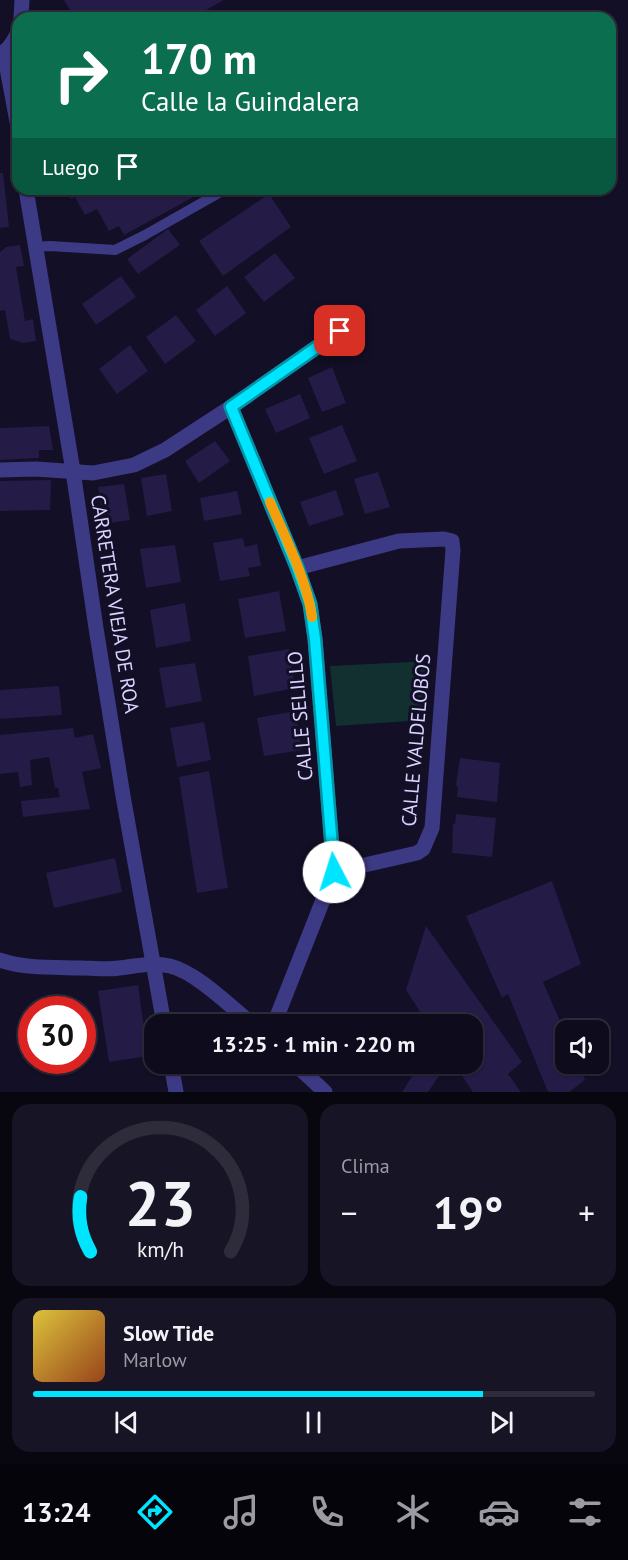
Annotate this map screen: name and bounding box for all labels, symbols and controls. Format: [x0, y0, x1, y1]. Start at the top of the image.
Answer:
text: 170 m [141, 31, 257, 86]
icon: right [42, 36, 120, 114]
text: Calle la Guindalera [141, 84, 360, 118]
icon: arrive [111, 150, 144, 183]
text: Luego [42, 153, 99, 181]
pin [314, 305, 365, 356]
icon: arrive [323, 314, 356, 347]
street label: CARRETERA VIEJA DE ROA [85, 493, 145, 715]
street label: CALLE SELILLO [281, 650, 319, 782]
street label: CALLE VALDELOBOS [395, 652, 437, 828]
position arrow [302, 840, 366, 904]
speed limit sign: 30 [18, 996, 96, 1074]
map controls [555, 1020, 609, 1074]
button: sound [555, 1020, 609, 1074]
text: 13:25 · 1 min · 220 m [212, 1030, 415, 1058]
text: Clima [341, 1153, 390, 1179]
text: 23 [125, 1162, 195, 1243]
text: 19° [433, 1183, 503, 1241]
text: − [341, 1191, 358, 1234]
text: + [578, 1191, 595, 1234]
text: km/h [136, 1235, 183, 1263]
text: Slow Tide [123, 1319, 214, 1347]
text: Marlow [123, 1347, 187, 1373]
icon: previous [110, 1406, 143, 1439]
icon: pause [297, 1406, 330, 1439]
icon: next [485, 1406, 518, 1439]
icon: directions [134, 1491, 176, 1533]
icon: music [220, 1491, 262, 1533]
icon: phone [306, 1491, 348, 1533]
icon: climate [392, 1491, 434, 1533]
icon: car [478, 1491, 520, 1533]
icon: filters [564, 1491, 606, 1533]
text: 13:24 [22, 1495, 90, 1529]

